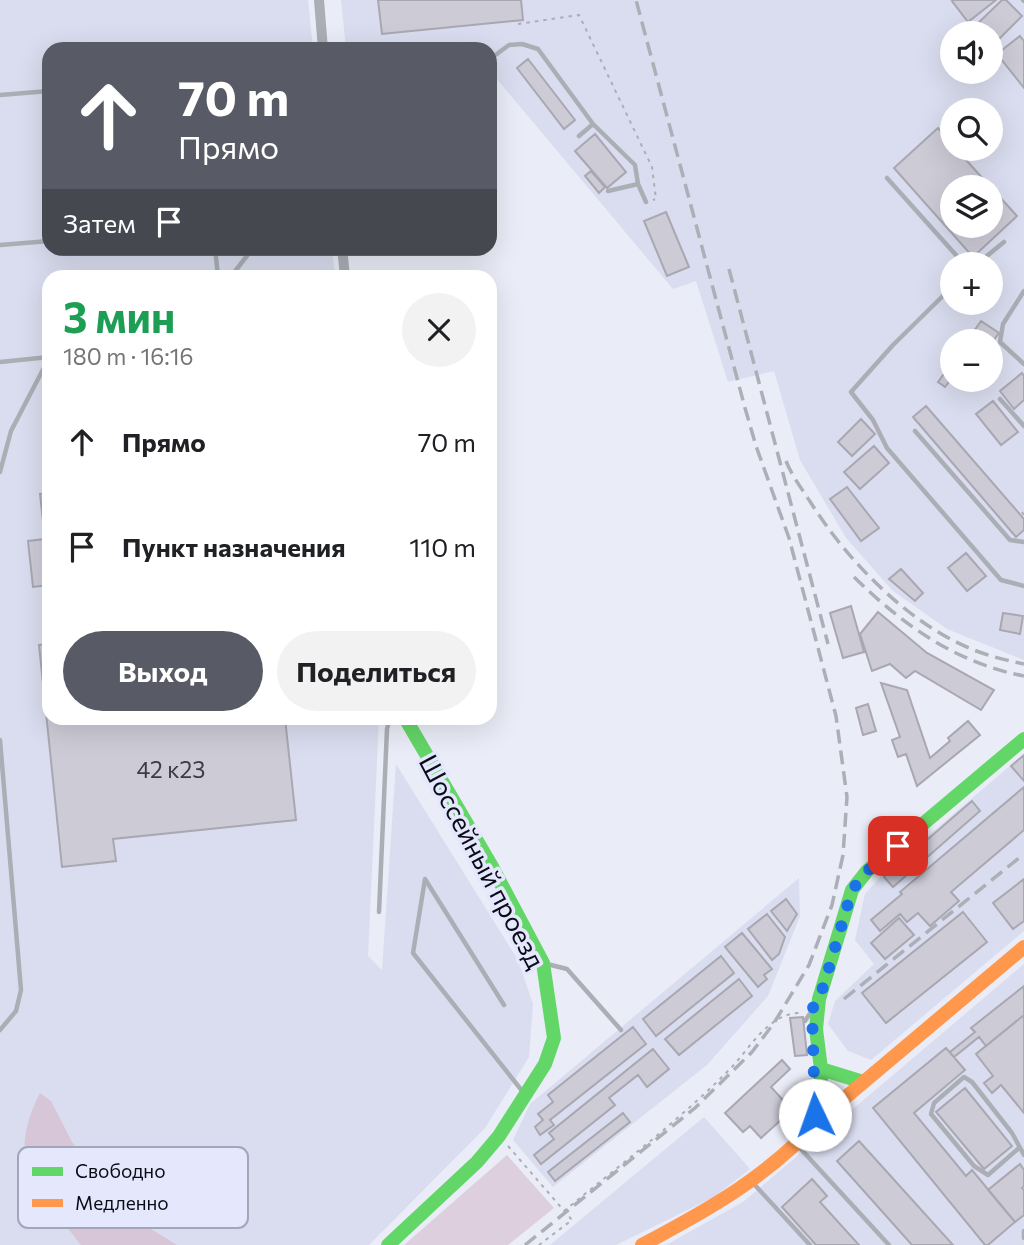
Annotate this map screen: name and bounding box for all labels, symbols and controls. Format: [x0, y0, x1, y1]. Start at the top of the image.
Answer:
map controls [940, 21, 1003, 392]
button: sound [940, 21, 1003, 84]
text: 70 m [178, 66, 289, 126]
icon: ahead [63, 70, 154, 161]
button: search [940, 98, 1003, 161]
text: Прямо [178, 126, 279, 166]
button: layers [940, 175, 1003, 238]
icon: arrive [150, 203, 188, 241]
text: Затем [63, 207, 136, 238]
button: + [940, 252, 1003, 315]
text: 3 мин [63, 290, 175, 342]
button: close [402, 293, 476, 367]
button: − [940, 329, 1003, 392]
text: 180 m · 16:16 [63, 342, 194, 370]
icon: ahead [63, 423, 101, 461]
text: Прямо [122, 426, 206, 457]
text: 70 m [418, 426, 476, 457]
icon: arrive [63, 528, 101, 566]
text: Пункт назначения [122, 531, 346, 562]
text: 110 m [409, 531, 476, 562]
button: Выход [63, 631, 263, 711]
button: Поделиться [277, 631, 476, 711]
street label: Шоссейный проезд [414, 749, 552, 973]
house number: 42 к23 [137, 755, 205, 783]
pin [868, 816, 928, 876]
icon: arrive [879, 827, 917, 865]
position arrow [778, 1078, 852, 1152]
legend [18, 1147, 248, 1228]
text: Свободно [75, 1159, 165, 1182]
text: Медленно [75, 1191, 169, 1214]

